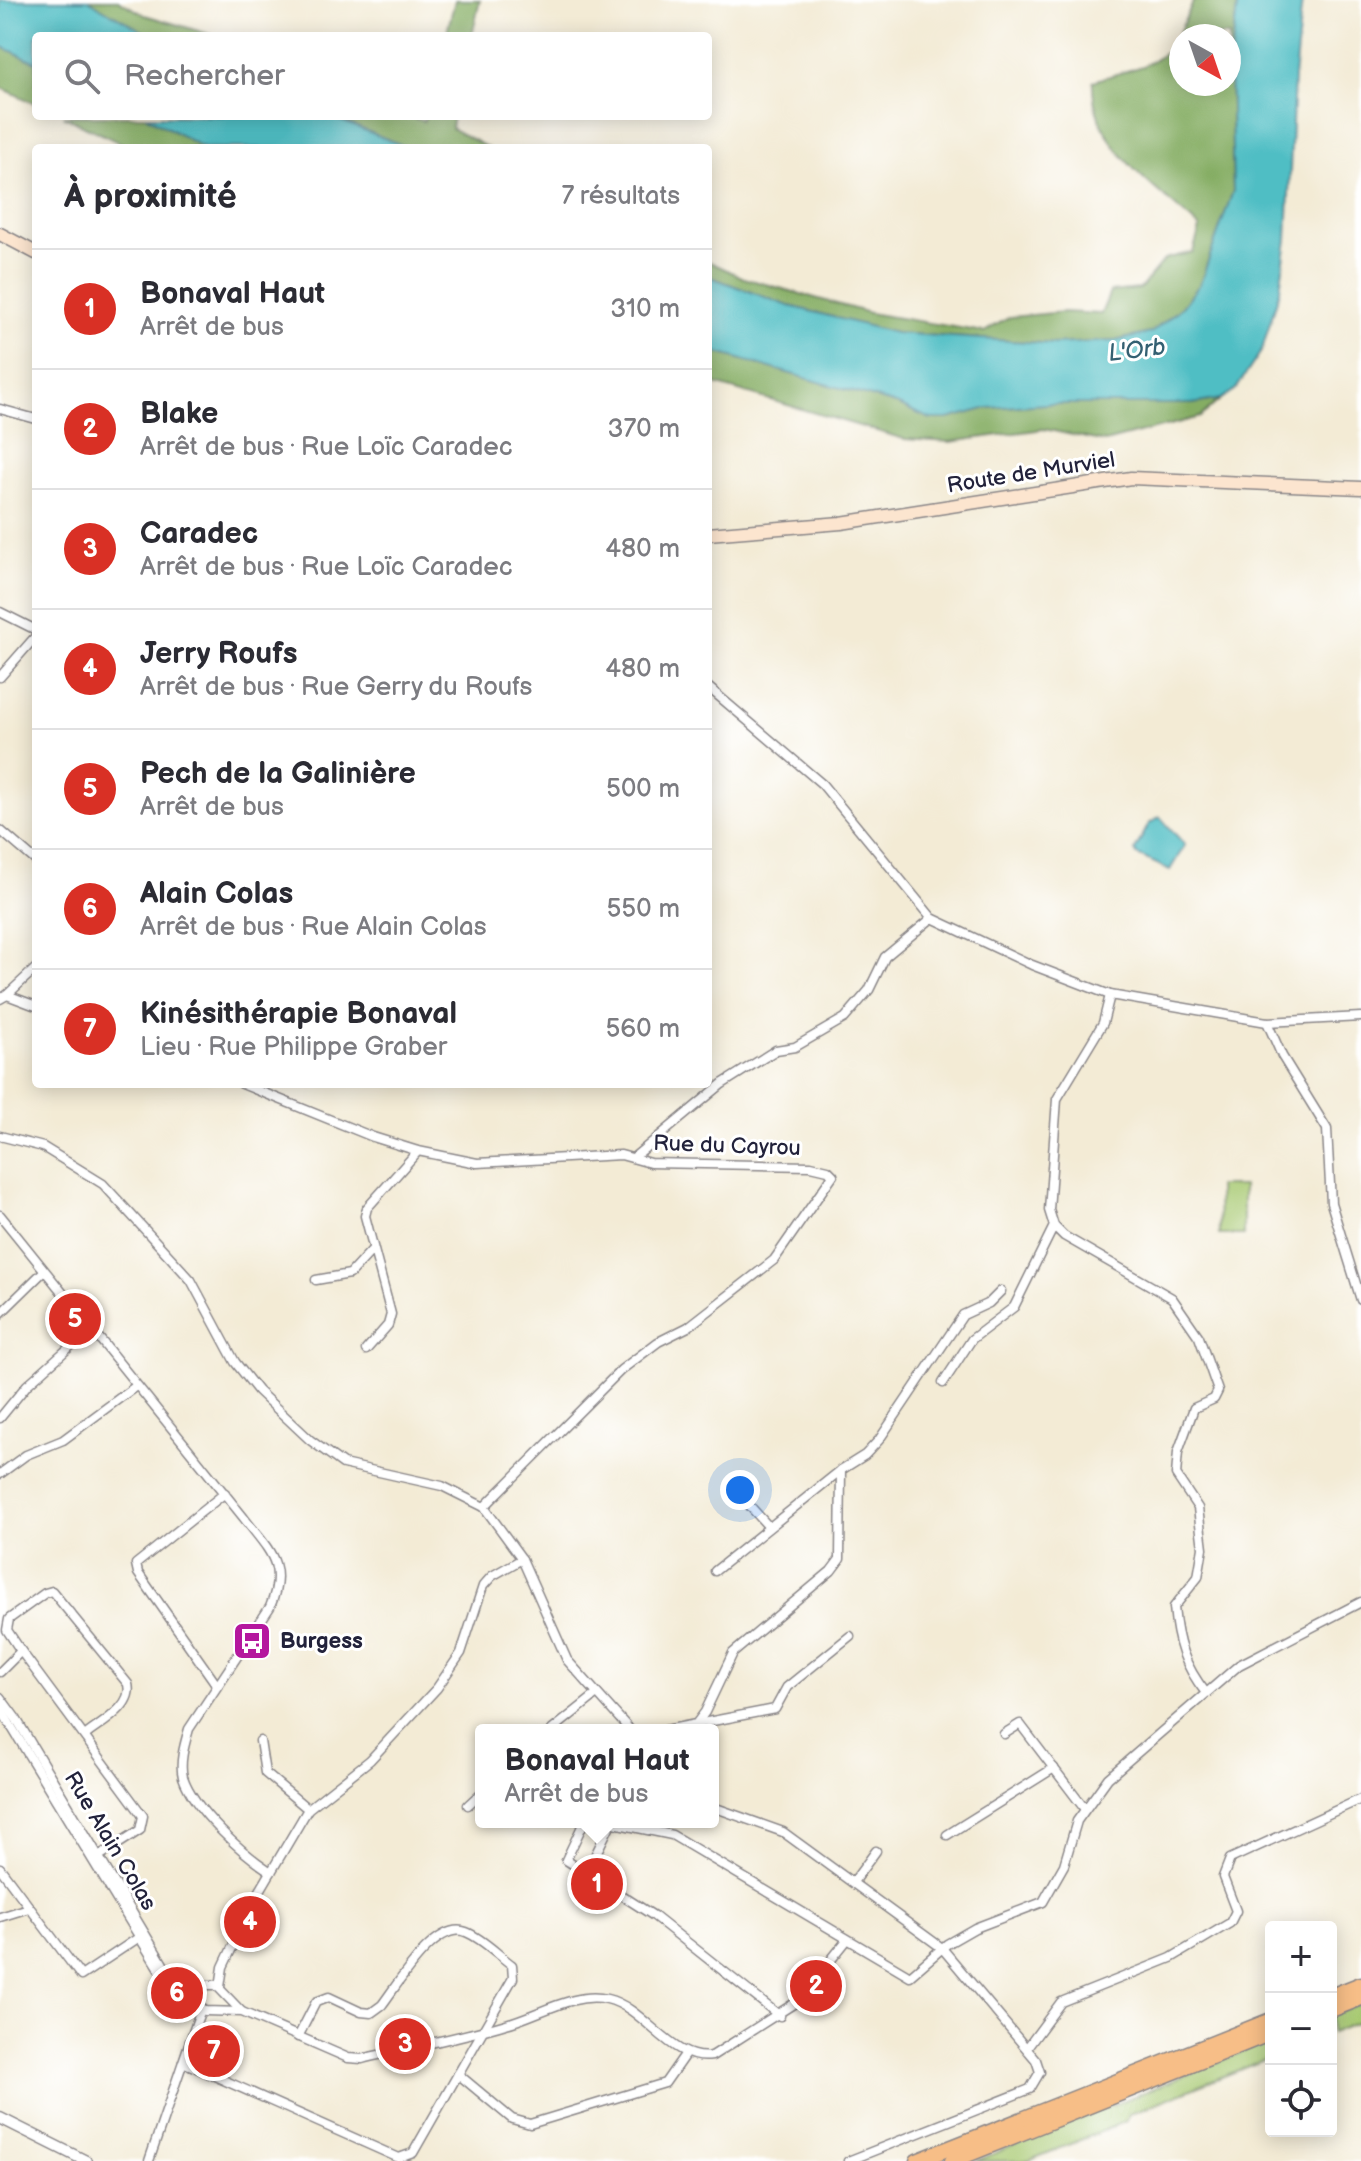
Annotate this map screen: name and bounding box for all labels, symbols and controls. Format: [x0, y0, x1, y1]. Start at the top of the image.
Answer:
north arrow [1169, 24, 1241, 96]
search box [32, 32, 712, 120]
icon: search [60, 54, 104, 98]
text: Rechercher [124, 58, 285, 94]
text: À proximité [64, 176, 237, 217]
text: 7 résultats [562, 181, 680, 212]
text: Bonaval Haut [140, 276, 325, 312]
text: 1 [85, 294, 95, 325]
text: 310 m [610, 294, 680, 325]
text: Arrêt de bus [140, 312, 284, 343]
water label: L'Orb [1107, 332, 1167, 368]
text: Blake [140, 396, 218, 432]
text: 2 [82, 414, 98, 445]
text: 370 m [607, 414, 680, 445]
text: Arrêt de bus · Rue Loïc Caradec [140, 432, 513, 463]
street label: Route de Murviel [945, 446, 1117, 500]
text: Caradec [140, 516, 258, 552]
text: 3 [82, 534, 98, 565]
text: 480 m [605, 534, 680, 565]
text: Arrêt de bus · Rue Loïc Caradec [140, 552, 513, 583]
text: Jerry Roufs [140, 636, 298, 672]
text: 4 [82, 654, 98, 685]
text: 480 m [605, 654, 680, 685]
text: Arrêt de bus · Rue Gerry du Roufs [140, 672, 532, 703]
text: Pech de la Galinière [140, 756, 416, 792]
text: 5 [82, 774, 98, 805]
text: 500 m [606, 774, 680, 805]
text: Arrêt de bus [140, 792, 284, 823]
text: Alain Colas [140, 876, 293, 912]
text: 6 [82, 894, 98, 925]
text: 550 m [606, 894, 680, 925]
text: Arrêt de bus · Rue Alain Colas [140, 912, 487, 943]
text: Kinésithérapie Bonaval [140, 996, 457, 1032]
text: 7 [83, 1014, 97, 1045]
text: 560 m [605, 1014, 680, 1045]
text: Lieu · Rue Philippe Graber [140, 1032, 447, 1063]
street label: Rue du Cayrou [653, 1130, 801, 1162]
pin: 5 [49, 1289, 101, 1349]
your location [720, 1470, 760, 1510]
bus stop icon: Burgess [231, 1620, 273, 1662]
place label: Burgess [280, 1628, 363, 1655]
popup [475, 1724, 719, 1828]
text: Bonaval Haut [504, 1743, 690, 1779]
street label: Rue Alain Colas [58, 1767, 162, 1915]
text: Arrêt de bus [504, 1779, 648, 1810]
pin: 1 [571, 1854, 623, 1914]
pin: 4 [224, 1892, 276, 1952]
map controls [1265, 1921, 1337, 2137]
button: + [1265, 1921, 1337, 1993]
pin: 2 [790, 1956, 842, 2016]
pin: 6 [151, 1963, 203, 2023]
button: − [1265, 1993, 1337, 2065]
pin: 3 [379, 2014, 431, 2074]
pin: 7 [188, 2021, 240, 2081]
button: locate [1265, 2065, 1337, 2137]

